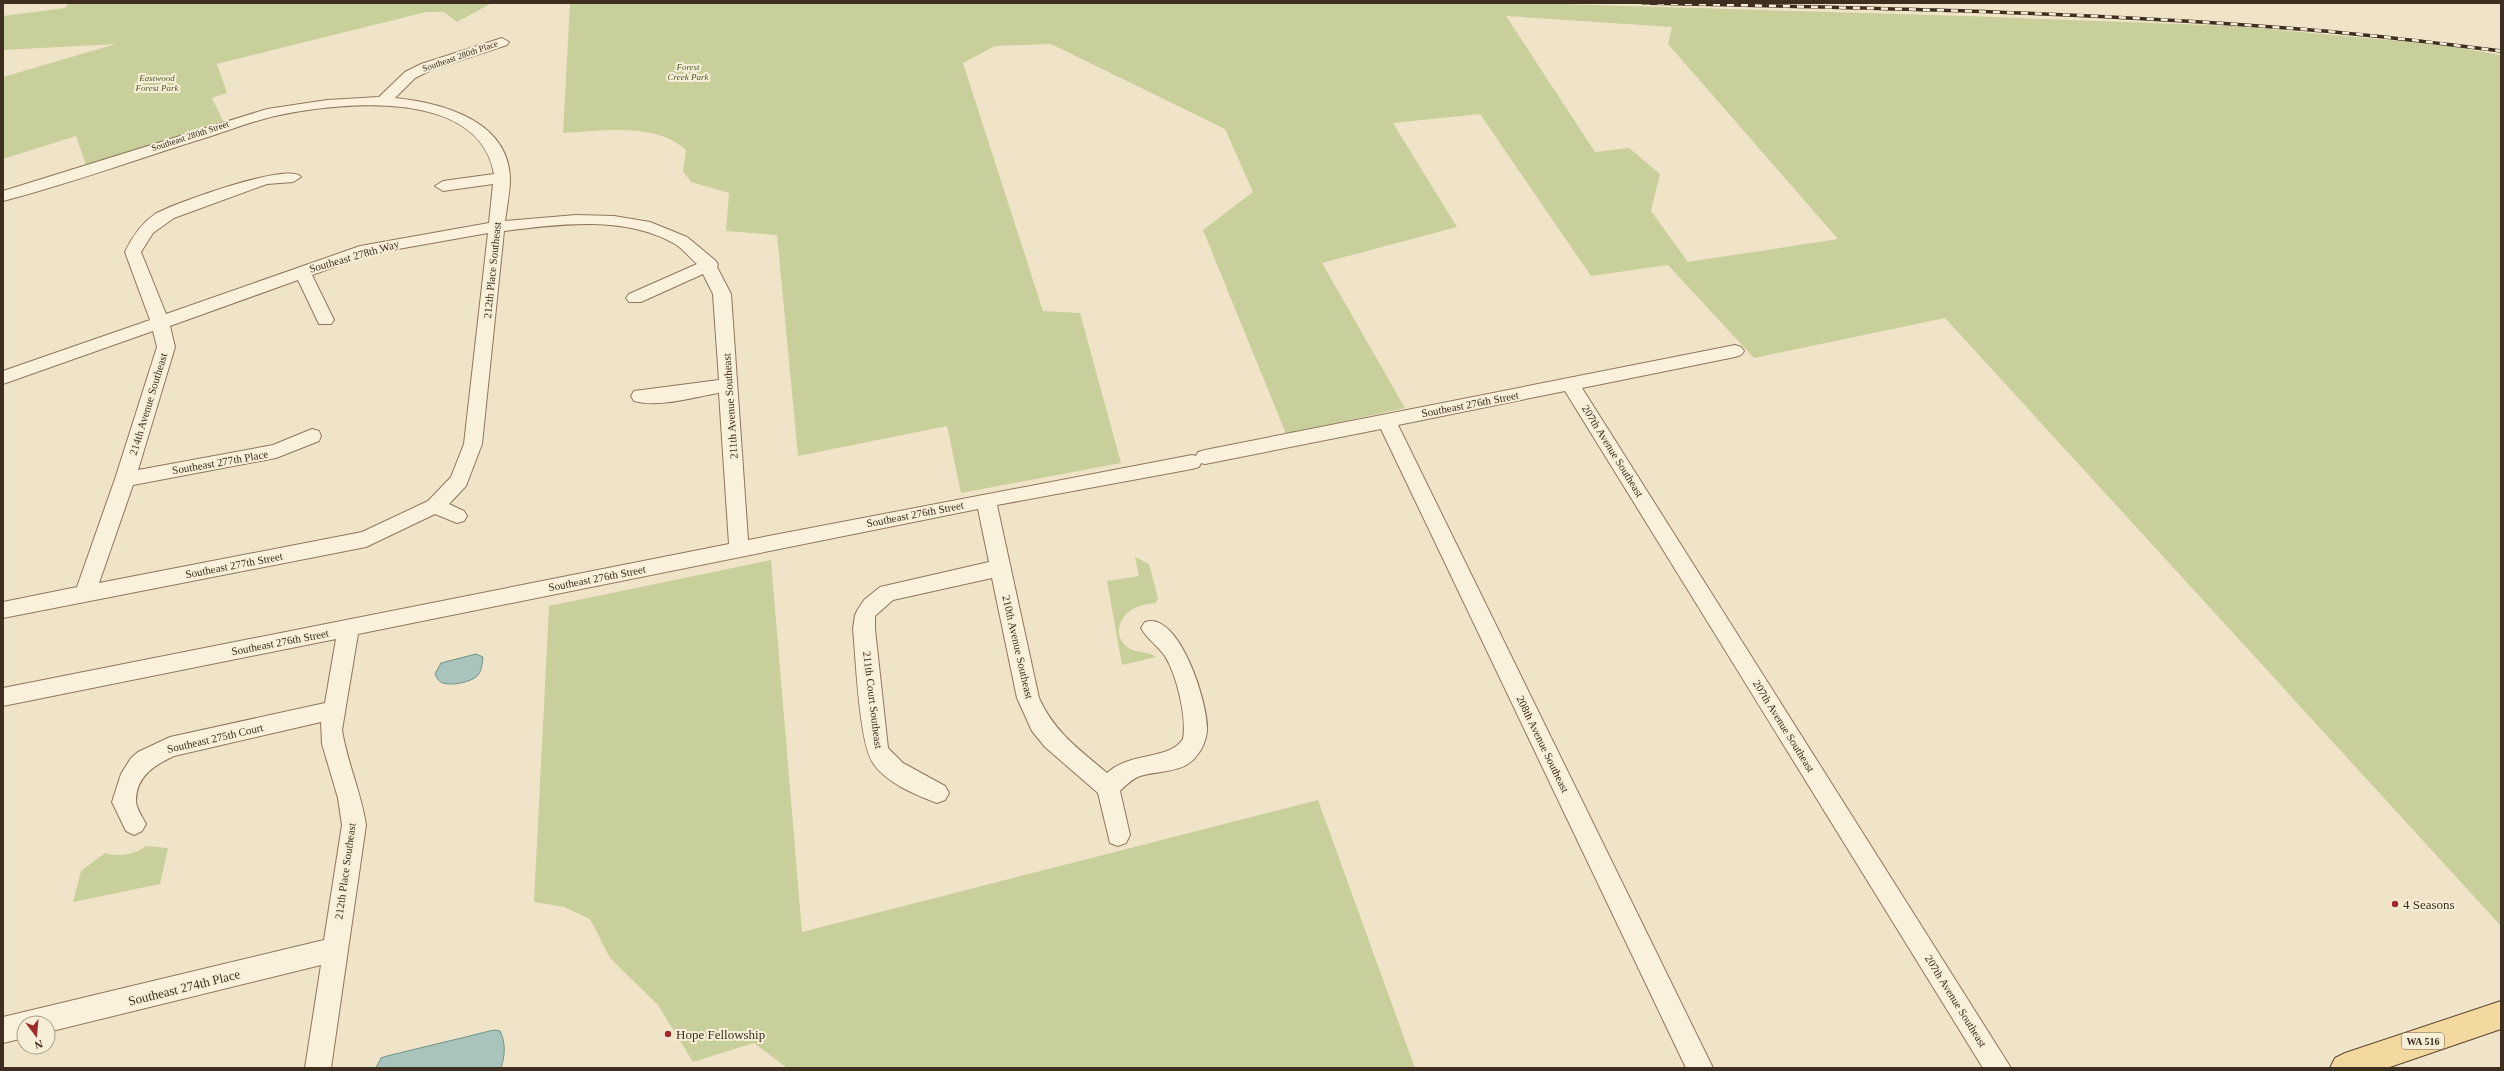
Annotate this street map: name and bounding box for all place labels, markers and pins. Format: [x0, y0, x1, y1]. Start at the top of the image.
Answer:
place label: 4 Seasons [2403, 897, 2455, 912]
marker: 4 Seasons [2390, 899, 2400, 909]
place label: Hope Fellowship [676, 1027, 765, 1042]
marker: Hope Fellowship [663, 1029, 673, 1039]

